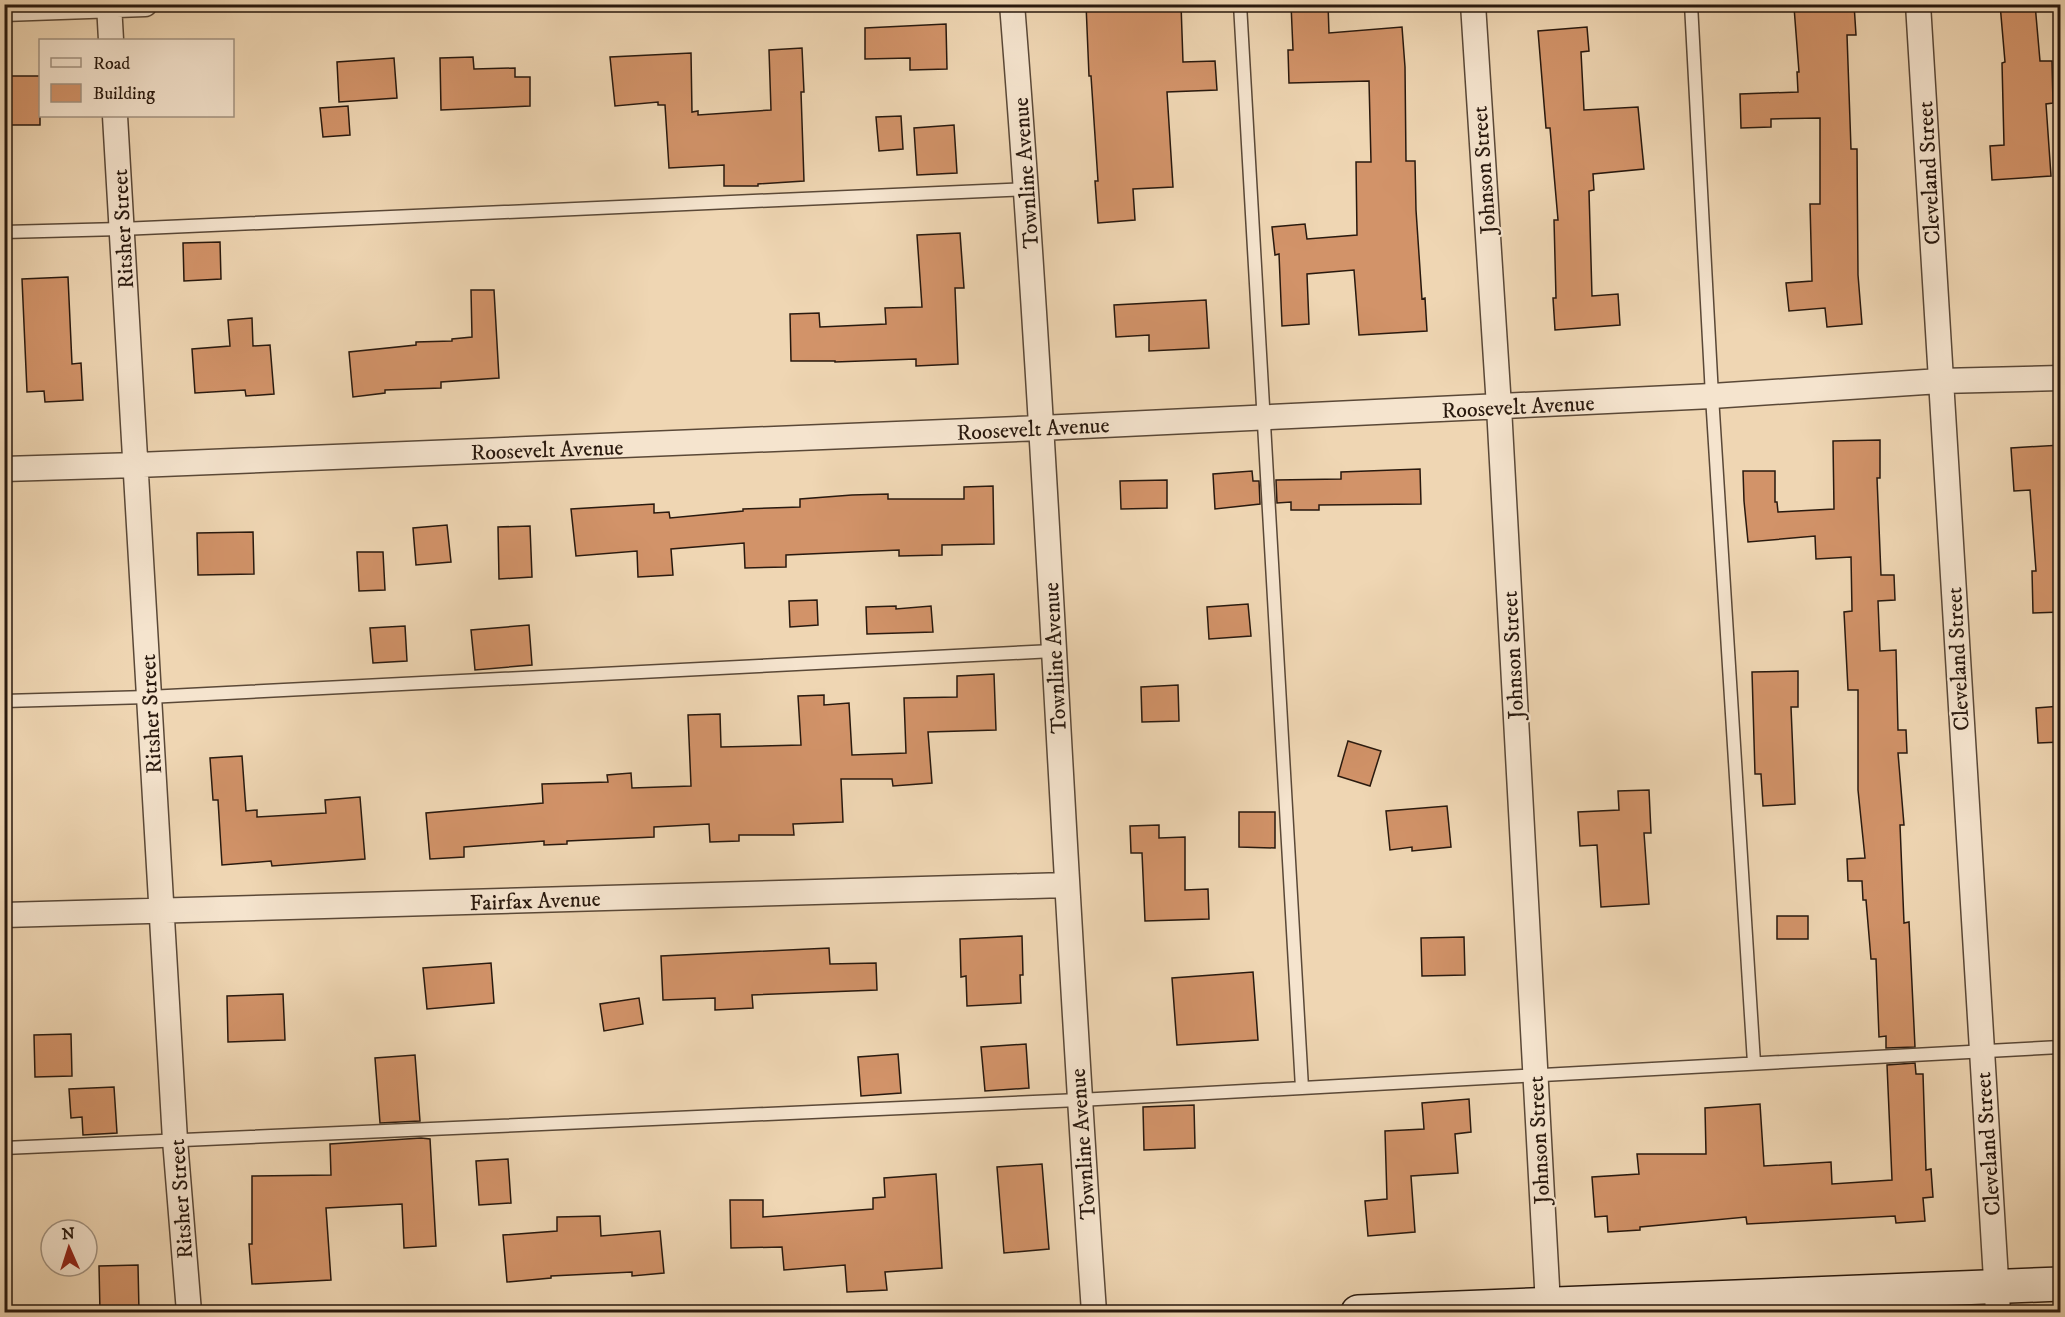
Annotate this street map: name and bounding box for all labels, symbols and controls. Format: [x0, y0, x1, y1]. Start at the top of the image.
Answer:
legend [39, 39, 234, 117]
text: Road [93, 53, 130, 75]
text: Building [93, 83, 155, 105]
street label: Townline Avenue [1008, 96, 1045, 249]
street label: Cleveland Street [1912, 100, 1947, 246]
street label: Johnson Street [1467, 105, 1503, 237]
street label: Ritsher Street [107, 168, 140, 290]
street label: Roosevelt Avenue [1441, 390, 1595, 425]
street label: Roosevelt Avenue [956, 412, 1110, 447]
street label: Roosevelt Avenue [470, 434, 624, 467]
street label: Townline Avenue [1038, 582, 1073, 734]
street label: Cleveland Street [1941, 586, 1976, 732]
street label: Johnson Street [1497, 590, 1530, 722]
street label: Ritsher Street [135, 653, 168, 775]
street label: Fairfax Avenue [469, 886, 601, 917]
street label: Townline Avenue [1065, 1067, 1102, 1220]
street label: Cleveland Street [1970, 1071, 2007, 1217]
street label: Johnson Street [1523, 1075, 1556, 1207]
street label: Ritsher Street [164, 1138, 199, 1260]
north arrow [39, 1218, 99, 1278]
text: N [61, 1224, 75, 1244]

